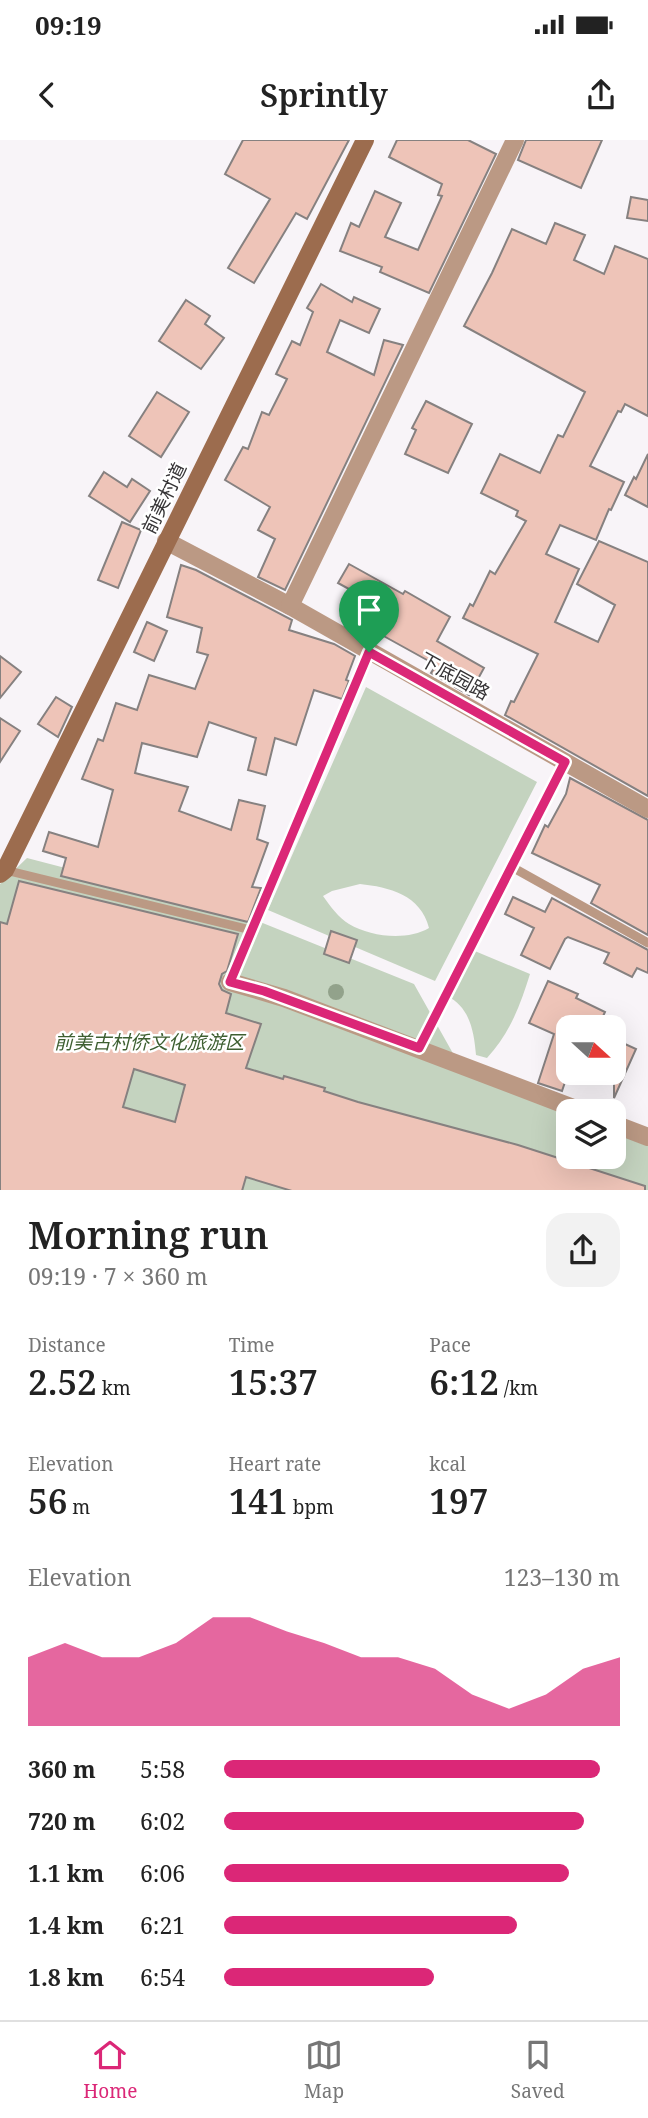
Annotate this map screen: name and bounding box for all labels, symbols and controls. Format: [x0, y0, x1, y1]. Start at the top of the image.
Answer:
text: 09:19 [35, 7, 102, 43]
text: Sprintly [260, 73, 388, 116]
icon: back [28, 76, 66, 114]
icon: share [582, 76, 620, 114]
street label: 前美村道 [136, 458, 192, 538]
pin [339, 580, 399, 652]
icon: arrive [350, 591, 388, 629]
street label: 下底园路 [415, 646, 495, 706]
north arrow [556, 1015, 626, 1085]
map controls [556, 1015, 626, 1169]
park label: 前美古村侨文化旅游区 [54, 1029, 247, 1055]
button: layers [556, 1099, 626, 1169]
text: Morning run [28, 1208, 269, 1260]
button: share [546, 1213, 620, 1287]
text: 09:19 · 7 × 360 m [28, 1260, 208, 1292]
text: Distance [28, 1332, 106, 1358]
text: Time [229, 1332, 275, 1358]
text: Pace [429, 1332, 471, 1358]
text: 2.52 [28, 1358, 97, 1405]
text: 15:37 [229, 1358, 318, 1405]
text: 6:12 [429, 1358, 499, 1405]
text: km [97, 1375, 131, 1401]
text: /km [499, 1375, 538, 1401]
text: Elevation [28, 1451, 114, 1477]
text: Heart rate [229, 1451, 321, 1477]
text: kcal [429, 1451, 466, 1477]
text: 56 [28, 1477, 67, 1524]
text: 141 [229, 1477, 288, 1524]
text: 197 [429, 1477, 488, 1524]
text: m [67, 1494, 90, 1520]
text: bpm [288, 1494, 334, 1520]
text: Elevation [28, 1561, 132, 1593]
text: 123–130 m [504, 1561, 620, 1593]
text: 360 m [28, 1753, 96, 1785]
text: 5:58 [140, 1753, 185, 1785]
text: 720 m [28, 1805, 96, 1837]
text: 6:02 [140, 1805, 185, 1837]
text: 1.1 km [28, 1857, 104, 1889]
text: 6:06 [140, 1857, 185, 1889]
text: 1.4 km [28, 1909, 104, 1941]
text: 6:21 [140, 1909, 185, 1941]
text: 1.8 km [28, 1961, 104, 1993]
text: 6:54 [140, 1961, 185, 1993]
tab: Home [83, 2036, 137, 2104]
tab: Map [304, 2036, 344, 2104]
tab: Saved [511, 2036, 565, 2104]

